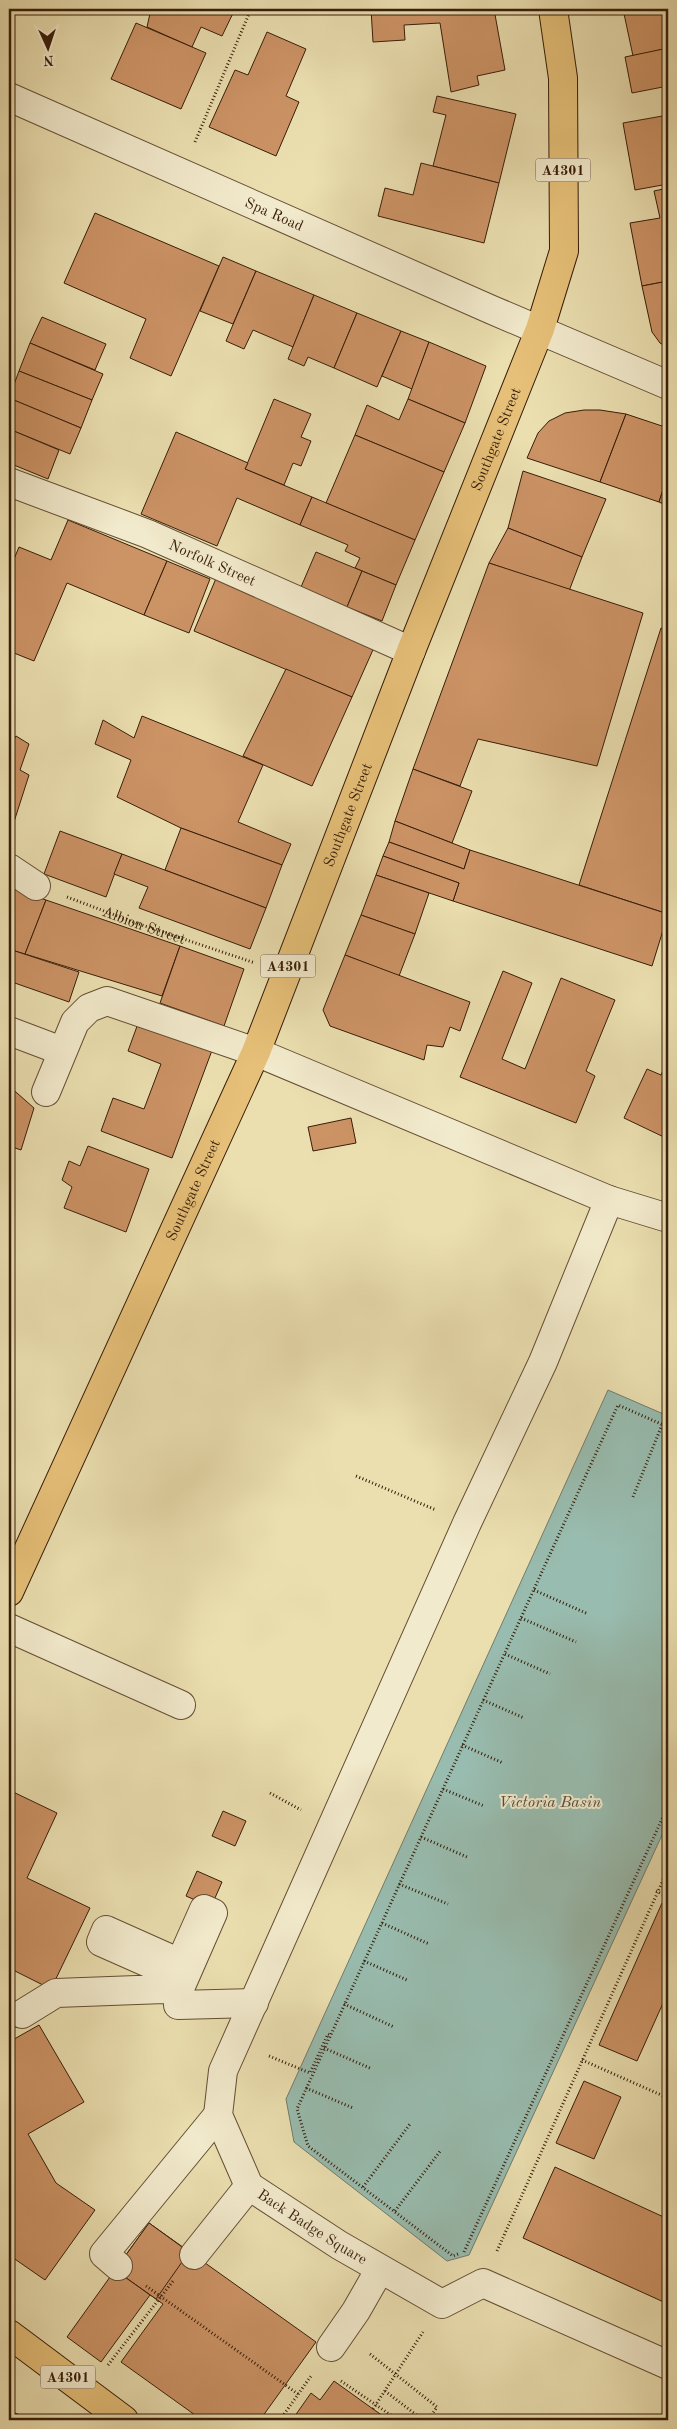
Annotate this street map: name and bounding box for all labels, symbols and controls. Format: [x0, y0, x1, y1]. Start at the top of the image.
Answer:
north arrow [22, 22, 72, 72]
text: N [43, 53, 54, 67]
road number: A4301 [536, 158, 590, 182]
street label: Spa Road [242, 196, 305, 235]
street label: Southgate Street [470, 386, 525, 493]
street label: Norfolk Street [166, 538, 258, 590]
street label: Southgate Street [322, 761, 376, 869]
street label: Albion Street [100, 905, 187, 948]
road number: A4301 [260, 954, 316, 978]
street label: Southgate Street [165, 1138, 224, 1244]
water label: Victoria Basin [499, 1795, 601, 1811]
street label: Back Badge Square [254, 2188, 369, 2268]
road number: A4301 [40, 2366, 96, 2388]

